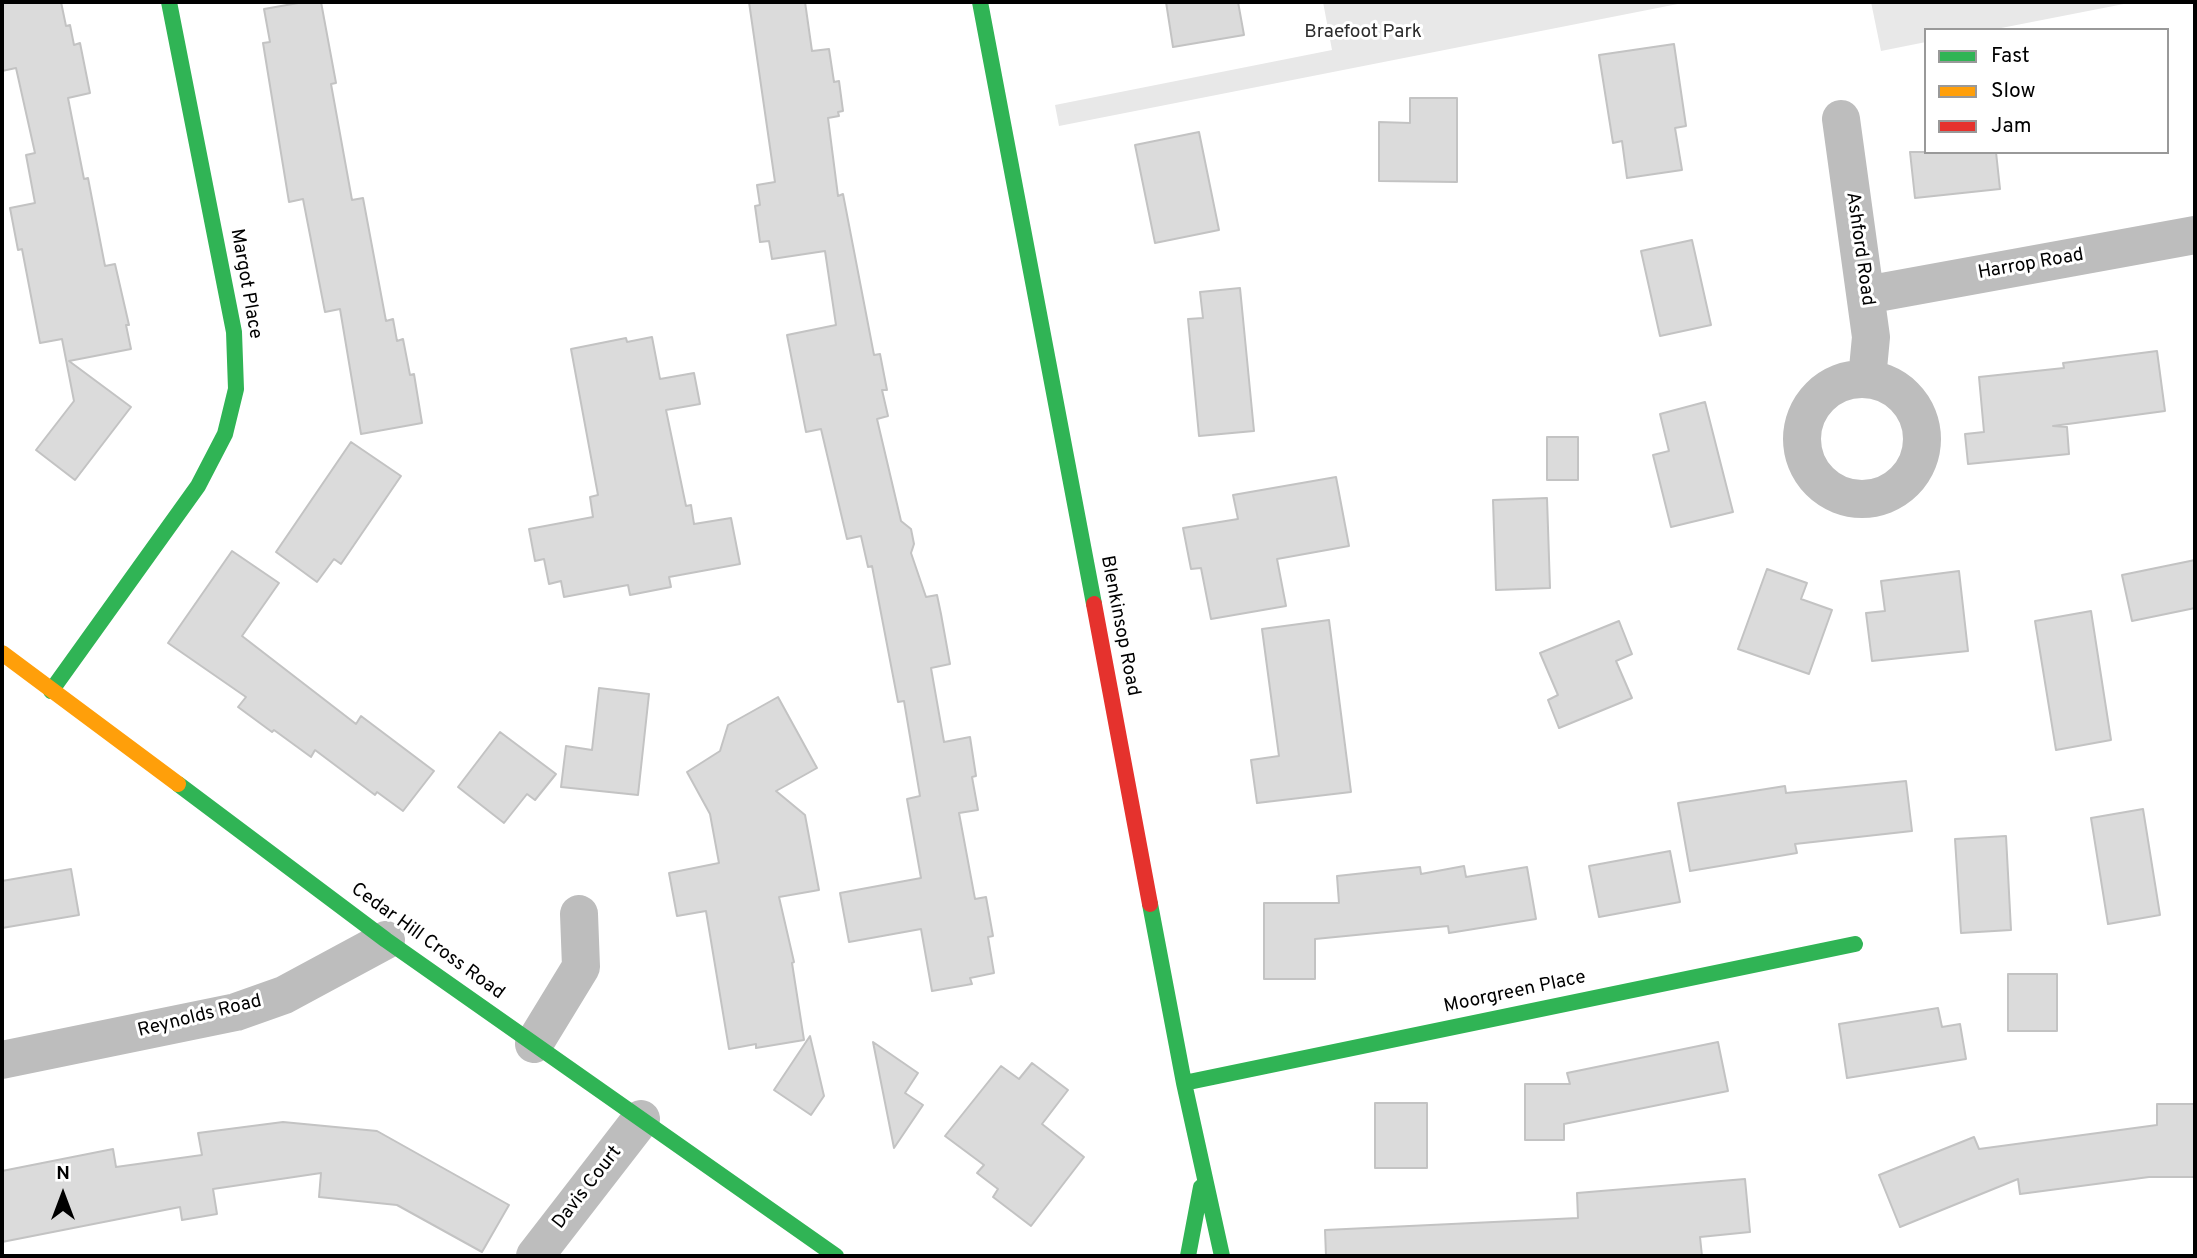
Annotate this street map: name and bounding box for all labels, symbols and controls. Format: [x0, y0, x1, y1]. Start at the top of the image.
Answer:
park label: Braefoot Park [1304, 22, 1422, 44]
legend [1924, 28, 2169, 154]
text: Fast [1991, 43, 2030, 70]
text: Slow [1991, 78, 2036, 105]
text: Jam [1991, 113, 2032, 140]
street label: Ashford Road [1840, 191, 1878, 307]
street label: Margot Place [224, 227, 266, 341]
street label: Harrop Road [1976, 244, 2086, 286]
street label: Blenkinsop Road [1094, 554, 1144, 698]
street label: Cedar Hill Cross Road [346, 879, 508, 1005]
street label: Moorgreen Place [1442, 967, 1588, 1019]
street label: Reynolds Road [136, 991, 264, 1043]
street label: Davis Court [548, 1142, 628, 1234]
north arrow [28, 1160, 98, 1230]
text: N [56, 1162, 70, 1186]

